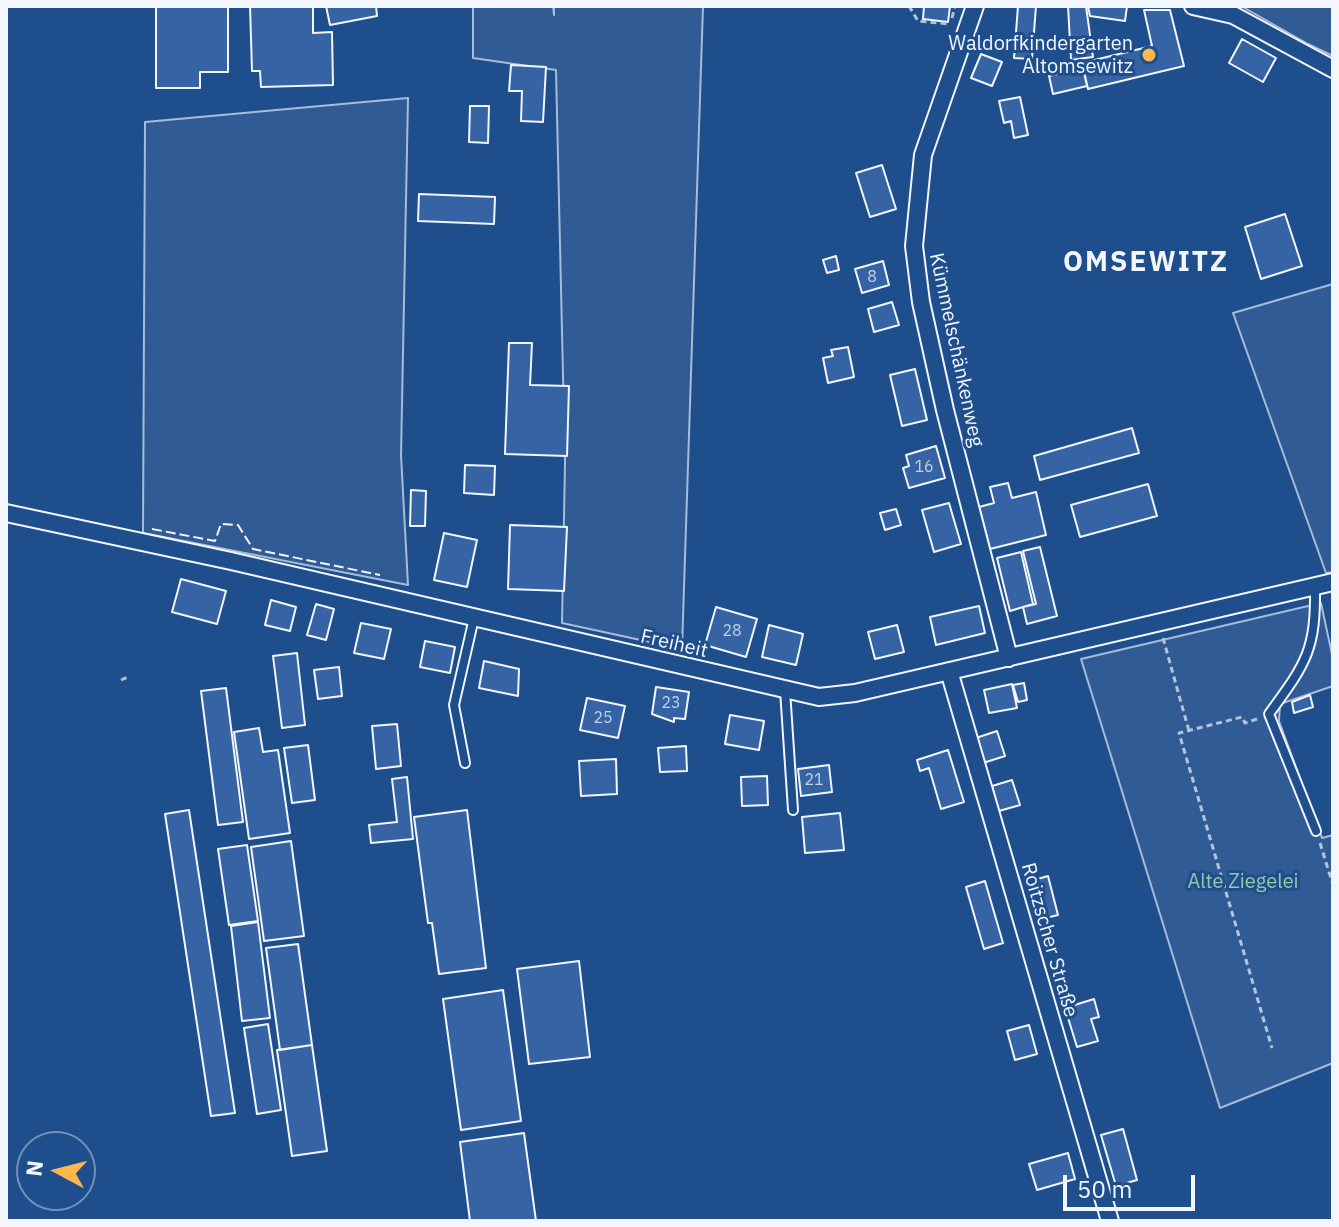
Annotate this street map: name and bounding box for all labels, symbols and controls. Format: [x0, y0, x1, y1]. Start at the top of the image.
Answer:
place label: Waldorfkindergarten Altomsewitz [948, 32, 1133, 79]
marker: Waldorfkindergarten Altomsewitz [1140, 46, 1158, 64]
district label: OMSEWITZ [1063, 246, 1229, 280]
street label: Kümmelschänkenweg [924, 251, 988, 449]
house number: 8 [867, 267, 877, 287]
house number: 16 [914, 457, 934, 477]
house number: 28 [722, 621, 742, 641]
street label: Freiheit [638, 625, 710, 663]
house number: 23 [661, 693, 681, 713]
house number: 25 [593, 708, 613, 728]
house number: 21 [804, 770, 824, 790]
street label: Roitzscher Straße [1015, 860, 1083, 1020]
park label: Alte Ziegelei [1187, 870, 1299, 894]
north arrow [16, 1131, 96, 1211]
text: N [18, 1159, 49, 1178]
scale bar [1067, 1159, 1199, 1209]
text: 50 m [1077, 1173, 1132, 1205]

